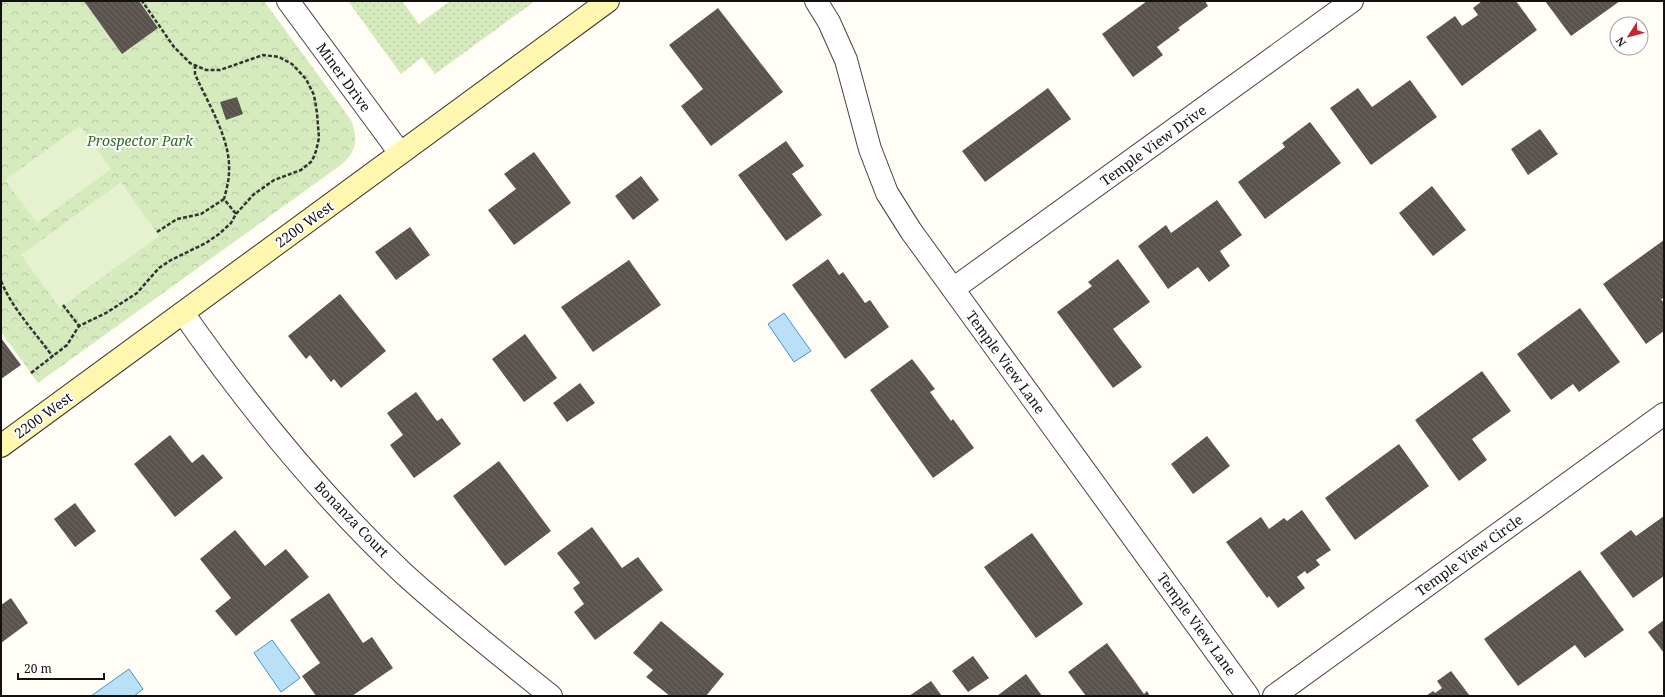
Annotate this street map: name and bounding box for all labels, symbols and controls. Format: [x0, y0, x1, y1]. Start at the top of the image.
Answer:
north arrow [1609, 16, 1649, 56]
text: N [1612, 34, 1629, 50]
street label: Miner Drive [312, 39, 376, 115]
street label: Temple View Drive [1096, 100, 1210, 190]
park label: Prospector Park [86, 131, 194, 150]
street label: 2200 West [271, 196, 337, 252]
street label: Temple View Lane [962, 307, 1050, 417]
street label: 2200 West [10, 387, 76, 443]
street label: Bonanza Court [311, 477, 393, 561]
street label: Temple View Circle [1412, 510, 1526, 600]
street label: Temple View Lane [1153, 569, 1241, 679]
scale bar [18, 655, 104, 681]
text: 20 m [24, 660, 52, 677]

